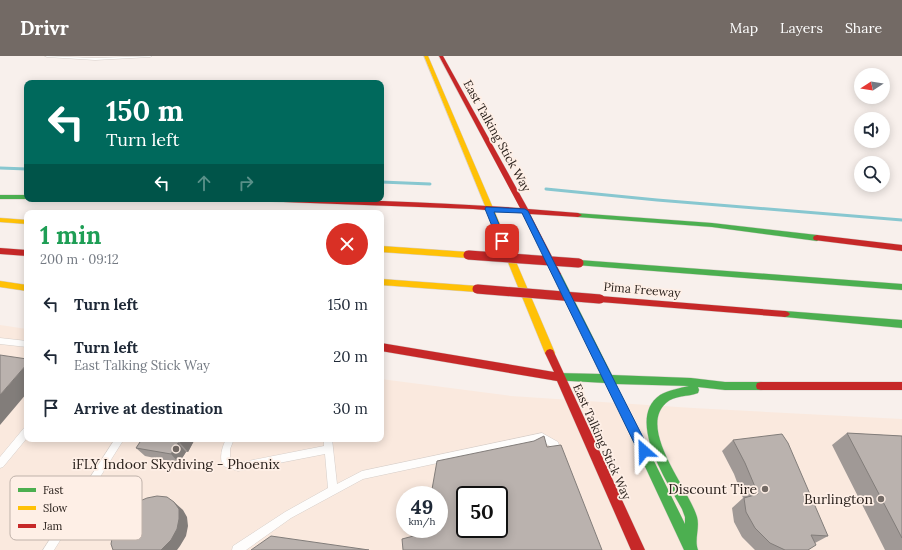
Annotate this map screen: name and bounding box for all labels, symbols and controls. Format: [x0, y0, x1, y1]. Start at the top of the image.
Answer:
text: Drivr [20, 16, 69, 40]
text: Map [730, 19, 758, 37]
text: Layers [780, 19, 823, 37]
text: Share [845, 19, 882, 37]
north arrow [854, 68, 890, 104]
map controls [854, 68, 890, 192]
street label: East Talking Stick Way [460, 77, 535, 195]
text: 150 m [106, 93, 183, 129]
icon: left [40, 96, 92, 148]
button: sound [854, 112, 890, 148]
text: Turn left [106, 128, 179, 151]
button: search [854, 156, 890, 192]
icon: left [151, 172, 173, 194]
icon: ahead [193, 172, 215, 194]
icon: right [235, 172, 257, 194]
text: 1 min [40, 220, 101, 251]
button: close [326, 223, 368, 265]
pin [485, 224, 519, 258]
icon: arrive [491, 230, 513, 252]
text: 200 m · 09:12 [40, 251, 119, 268]
street label: Pima Freeway [603, 279, 682, 300]
icon: left [40, 293, 62, 315]
text: Turn left [74, 295, 138, 314]
text: 150 m [328, 295, 368, 314]
text: Turn left [74, 338, 138, 357]
icon: left [40, 345, 62, 367]
text: 20 m [333, 347, 368, 366]
text: East Talking Stick Way [74, 357, 210, 374]
street label: East Talking Stick Way [570, 381, 635, 503]
icon: arrive [40, 397, 62, 419]
text: Arrive at destination [74, 399, 223, 418]
text: 30 m [333, 399, 368, 418]
position arrow [623, 430, 665, 472]
marker: iFLY Indoor Skydiving - Phoenix [171, 444, 181, 454]
place label: iFLY Indoor Skydiving - Phoenix [72, 455, 280, 473]
legend [10, 476, 142, 540]
place label: Discount Tire [668, 480, 757, 498]
text: Fast [43, 483, 64, 497]
marker: Discount Tire [760, 484, 770, 494]
speed limit sign: 50 [456, 486, 508, 538]
place label: Burlington [804, 490, 874, 508]
text: 49 [411, 494, 433, 519]
marker: Burlington [876, 494, 886, 504]
text: Slow [43, 501, 68, 515]
text: km/h [408, 515, 436, 528]
text: Jam [42, 519, 63, 533]

